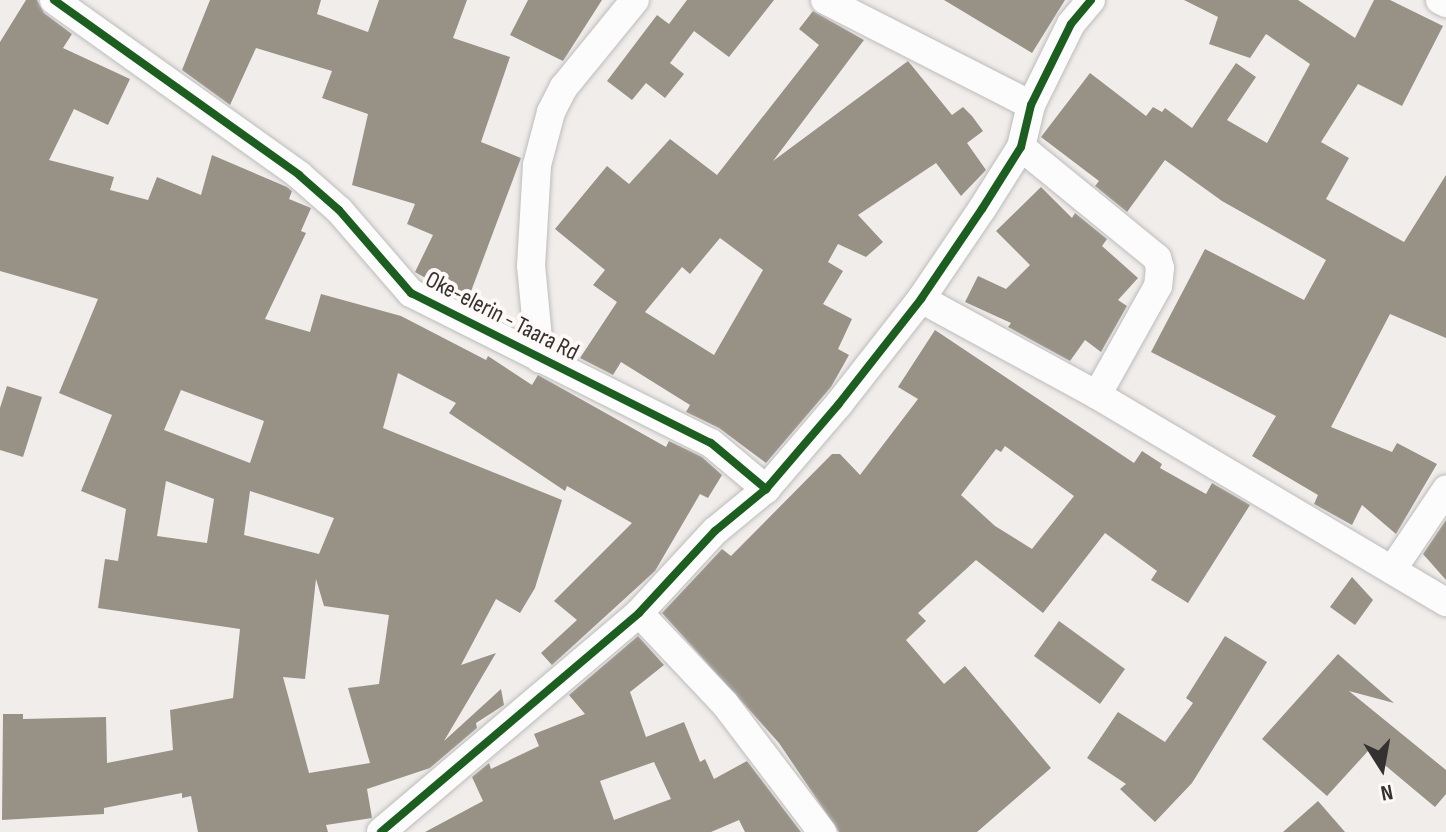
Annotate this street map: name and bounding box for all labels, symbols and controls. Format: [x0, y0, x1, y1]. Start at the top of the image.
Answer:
street label: Oke-elerin - Taara Rd [421, 265, 583, 367]
north arrow [1342, 728, 1422, 808]
text: N [1378, 778, 1395, 806]

